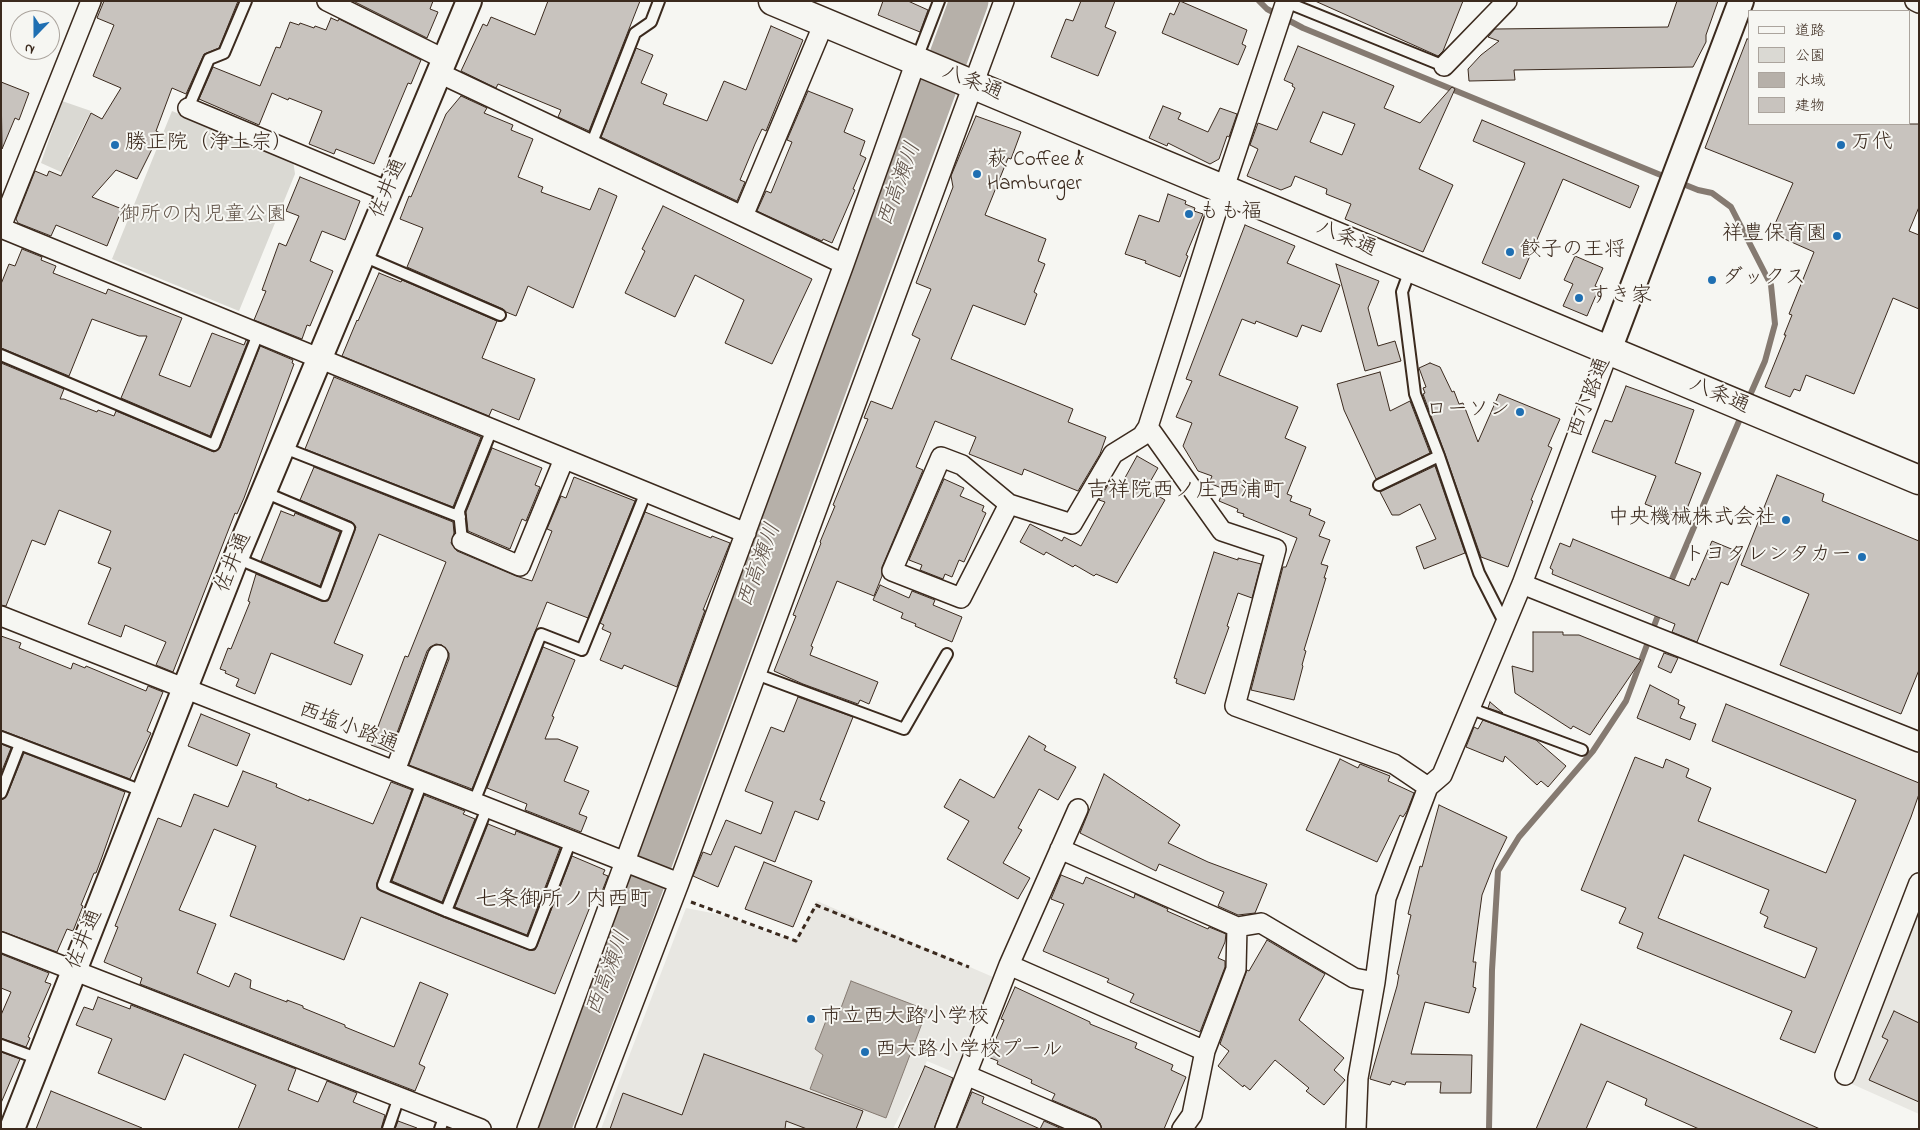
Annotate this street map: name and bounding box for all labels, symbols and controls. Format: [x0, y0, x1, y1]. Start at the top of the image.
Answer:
north arrow [10, 10, 60, 60]
legend [1748, 10, 1910, 125]
text: 道路 [1795, 20, 1825, 42]
text: N [21, 37, 38, 60]
text: 公園 [1795, 45, 1825, 67]
street label: 八条通 [938, 61, 1006, 107]
text: 水域 [1795, 70, 1825, 92]
text: 建物 [1795, 95, 1825, 117]
place label: 勝正院（浄土宗） [125, 132, 293, 158]
place label: 万代 [1851, 132, 1893, 158]
marker: 勝正院（浄土宗） [109, 139, 121, 151]
water label: 西高瀬川 [874, 139, 928, 231]
marker: 万代 [1835, 139, 1847, 151]
place label: 萩 Coffee & Hamburger [987, 149, 1084, 199]
street label: 佐井通 [366, 155, 414, 223]
marker: 萩 Coffee & Hamburger [971, 168, 983, 180]
place label: もも福 [1199, 201, 1262, 227]
park label: 御所の内児童公園 [119, 204, 287, 230]
marker: もも福 [1183, 208, 1195, 220]
street label: 八条通 [1312, 216, 1380, 264]
place label: 祥豊保育園 [1722, 223, 1827, 249]
marker: 祥豊保育園 [1831, 230, 1843, 242]
place label: 餃子の王将 [1520, 239, 1625, 265]
marker: 餃子の王将 [1504, 246, 1516, 258]
place label: ダックス [1722, 267, 1806, 293]
marker: ダックス [1706, 274, 1718, 286]
place label: すき家 [1589, 285, 1652, 311]
marker: すき家 [1573, 292, 1585, 304]
street label: 西小路通 [1564, 354, 1618, 442]
street label: 八条通 [1685, 373, 1753, 421]
place label: ローソン [1426, 399, 1510, 425]
marker: ローソン [1514, 406, 1526, 418]
district label: 吉祥院西ノ庄西浦町 [1086, 479, 1284, 505]
place label: 中央機械株式会社 [1608, 507, 1776, 533]
marker: 中央機械株式会社 [1780, 514, 1792, 526]
water label: 西高瀬川 [734, 520, 788, 612]
street label: 佐井通 [212, 529, 258, 597]
place label: トヨタレンタカー [1684, 544, 1852, 570]
marker: トヨタレンタカー [1856, 551, 1868, 563]
street label: 西塩小路通 [294, 698, 402, 760]
district label: 七条御所ノ内西町 [475, 888, 651, 914]
street label: 佐井通 [63, 906, 109, 974]
water label: 西高瀬川 [582, 928, 638, 1020]
place label: 市立西大路小学校 [821, 1006, 989, 1032]
marker: 市立西大路小学校 [805, 1013, 817, 1025]
place label: 西大路小学校プール [875, 1039, 1063, 1065]
marker: 西大路小学校プール [859, 1046, 871, 1058]

